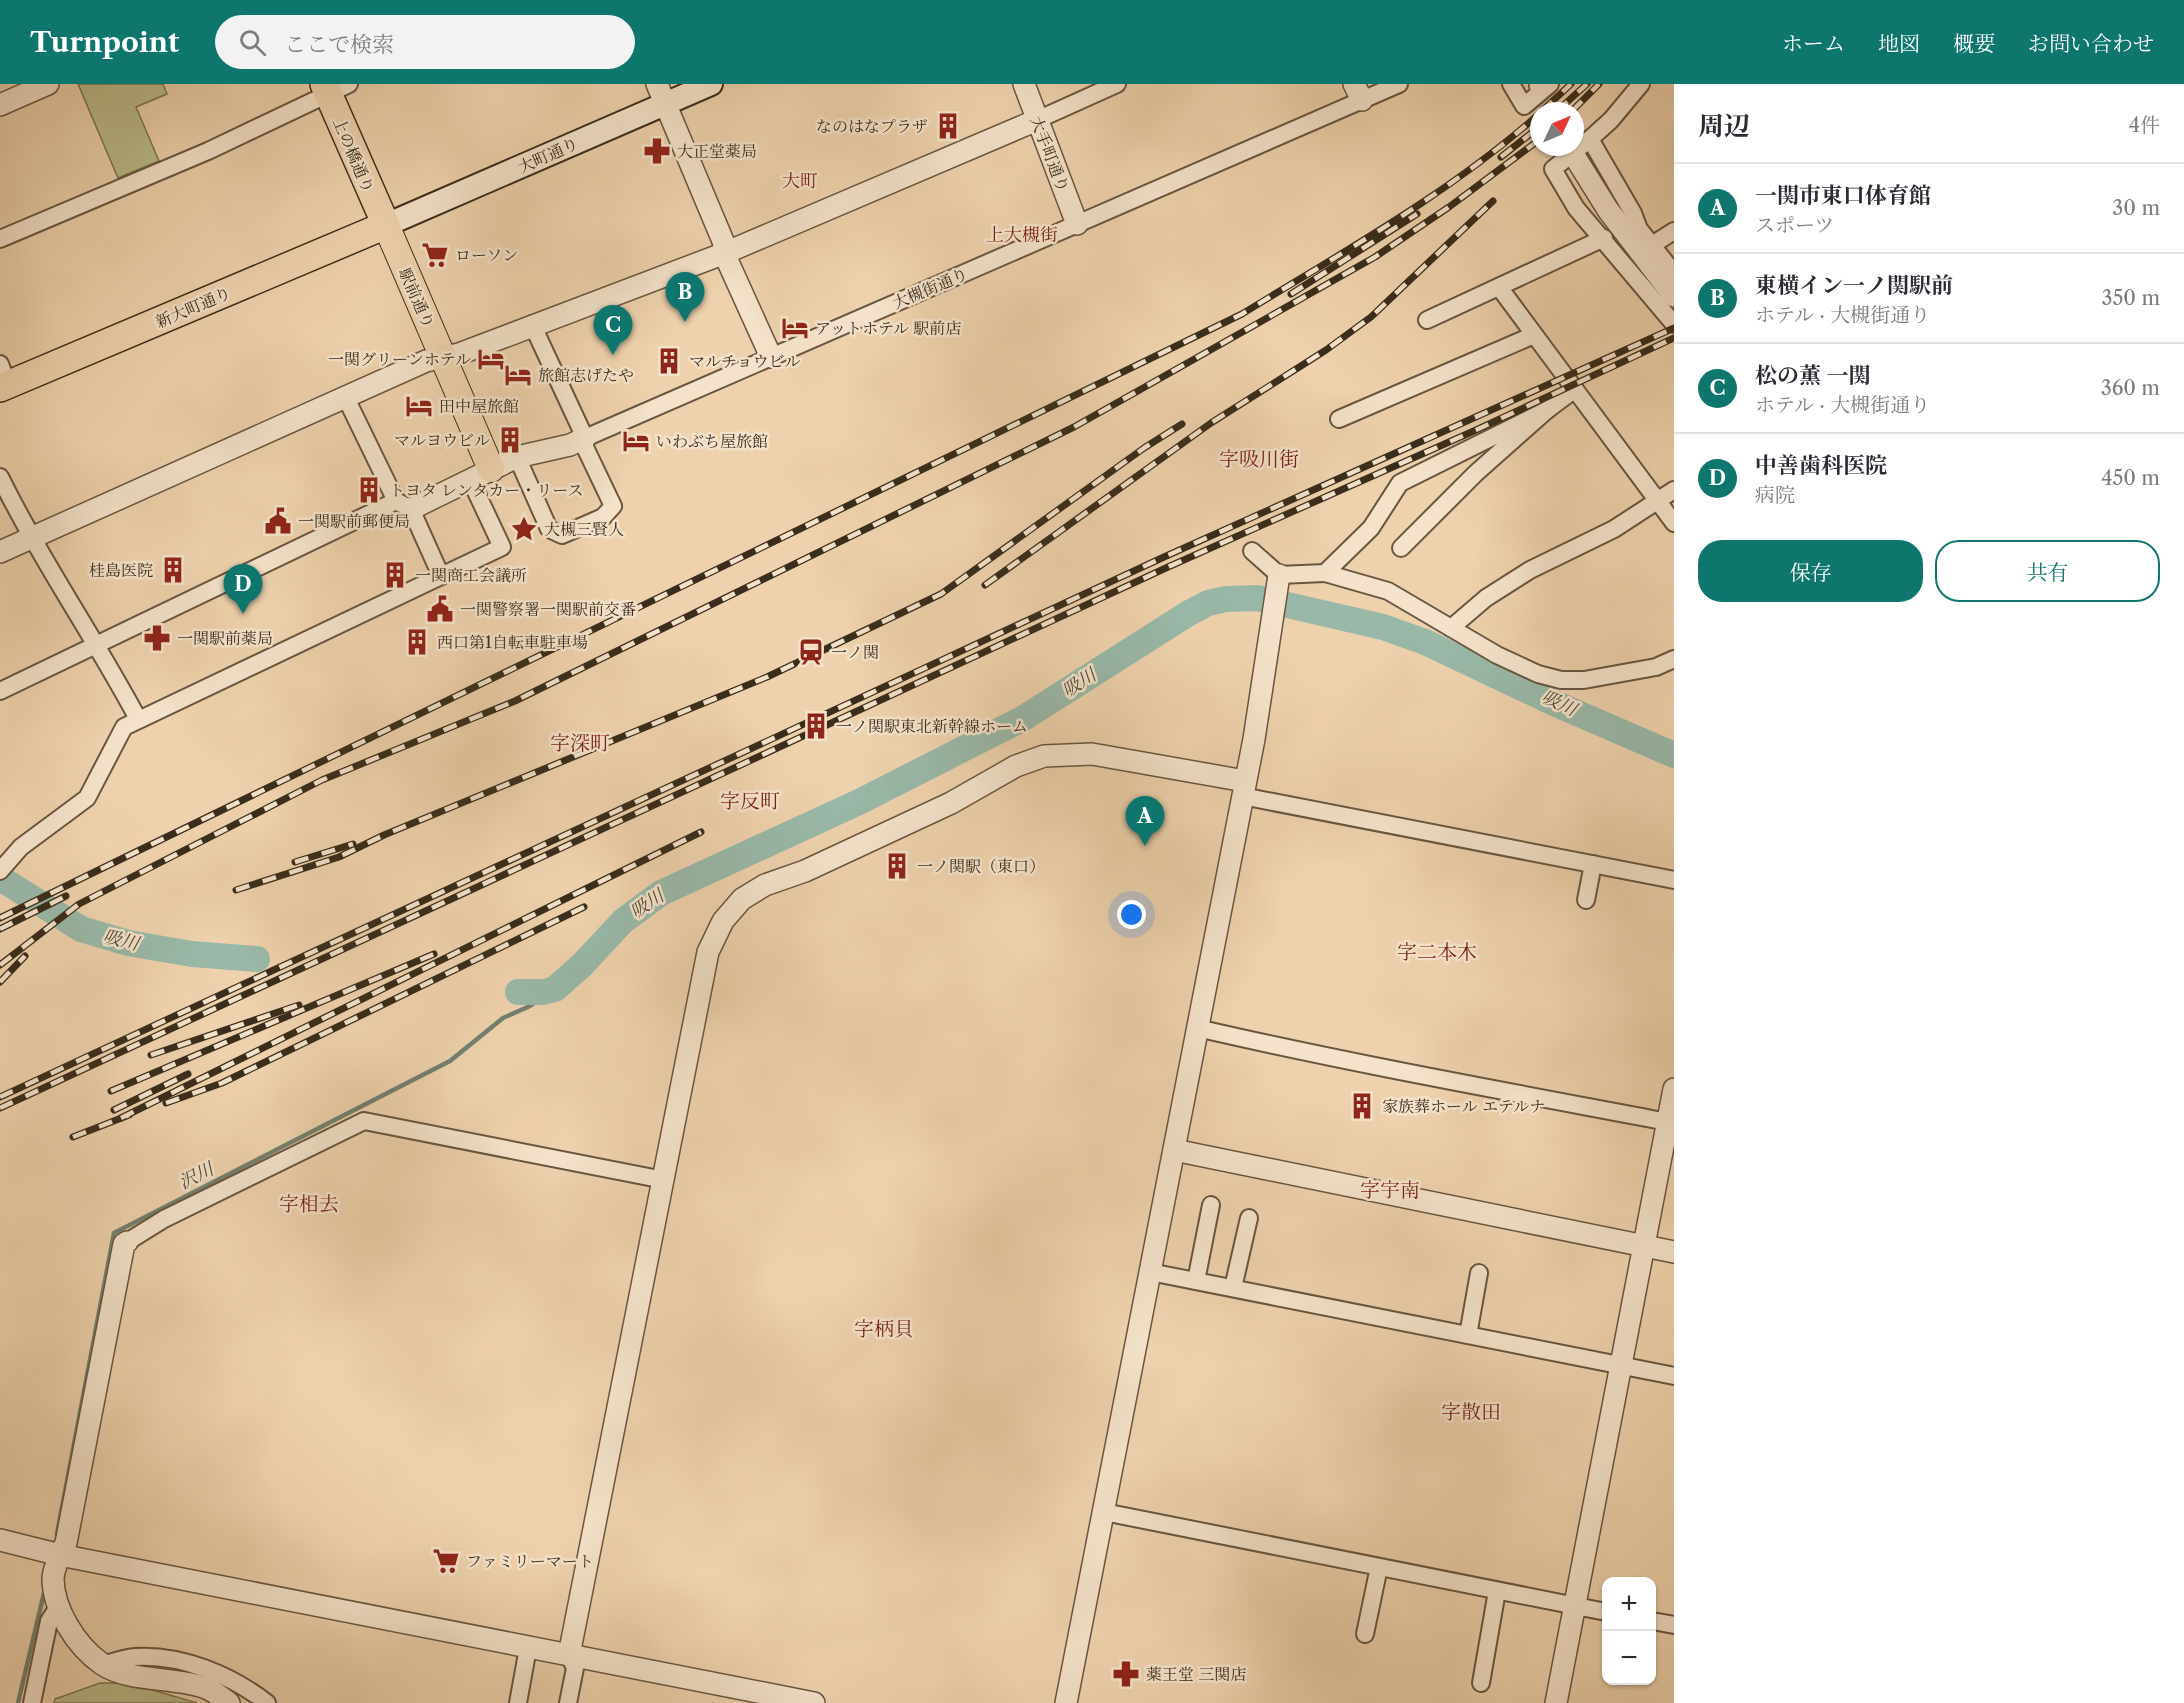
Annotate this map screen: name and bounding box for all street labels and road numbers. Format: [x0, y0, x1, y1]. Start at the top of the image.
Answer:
street label: 大手町通り [1026, 113, 1074, 195]
street label: 上の橋通り [329, 114, 379, 196]
street label: 大町通り [515, 133, 581, 177]
street label: 大槻街通り [889, 263, 971, 313]
street label: 駅前通り [395, 265, 439, 331]
street label: 新大町通り [152, 282, 234, 332]

